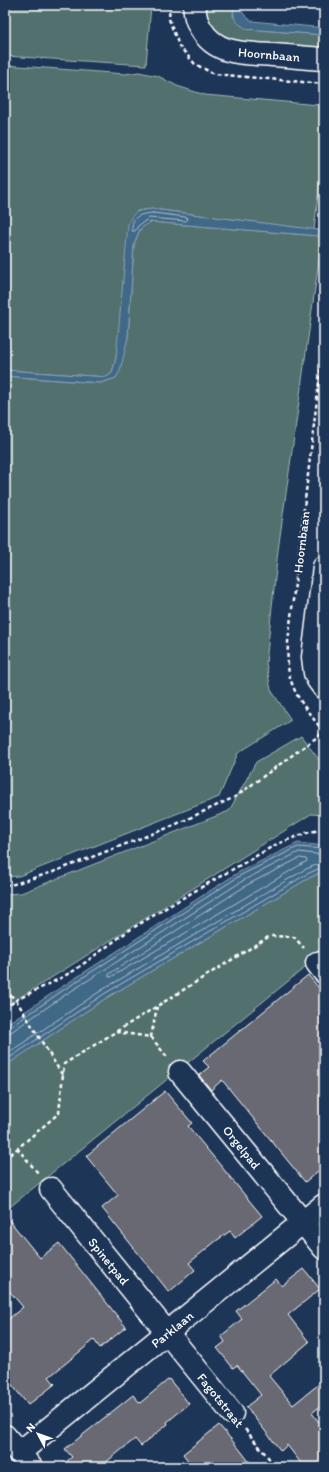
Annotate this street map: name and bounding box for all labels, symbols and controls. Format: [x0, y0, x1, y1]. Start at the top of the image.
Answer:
street label: Hoornbaan [237, 44, 301, 65]
street label: Hoornbaan [290, 510, 313, 574]
street label: Orgelpad [220, 1123, 264, 1172]
street label: Spinetpad [85, 1235, 132, 1288]
street label: Parklaan [148, 1308, 197, 1351]
street label: Fagotstraat [194, 1370, 247, 1430]
north arrow [18, 1414, 58, 1454]
text: N [23, 1421, 38, 1435]

